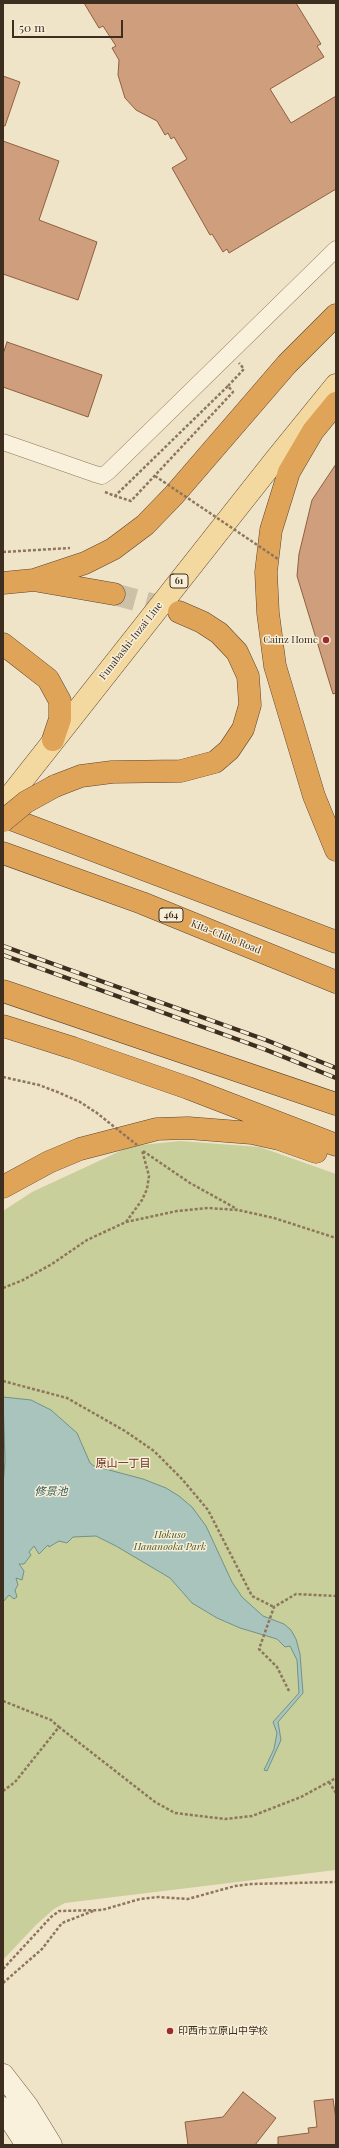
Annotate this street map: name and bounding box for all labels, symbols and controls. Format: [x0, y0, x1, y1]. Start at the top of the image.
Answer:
scale bar [14, 12, 125, 38]
text: 50 m [19, 19, 45, 35]
road number: 61 [170, 574, 188, 588]
street label: Funabashi-Inzai Line [97, 600, 165, 682]
place label: Cainz Home [263, 634, 318, 646]
marker: Cainz Home [321, 635, 331, 645]
road number: 464 [159, 908, 183, 922]
street label: Kita-Chiba Road [189, 918, 263, 956]
district label: 原山一丁目 [96, 1457, 150, 1471]
water label: 修景池 [35, 1485, 67, 1499]
park label: Hokuso Hananooka Park [134, 1529, 206, 1552]
place label: 印西市立原山中学校 [178, 2025, 268, 2037]
marker: 印西市立原山中学校 [165, 2026, 175, 2036]

